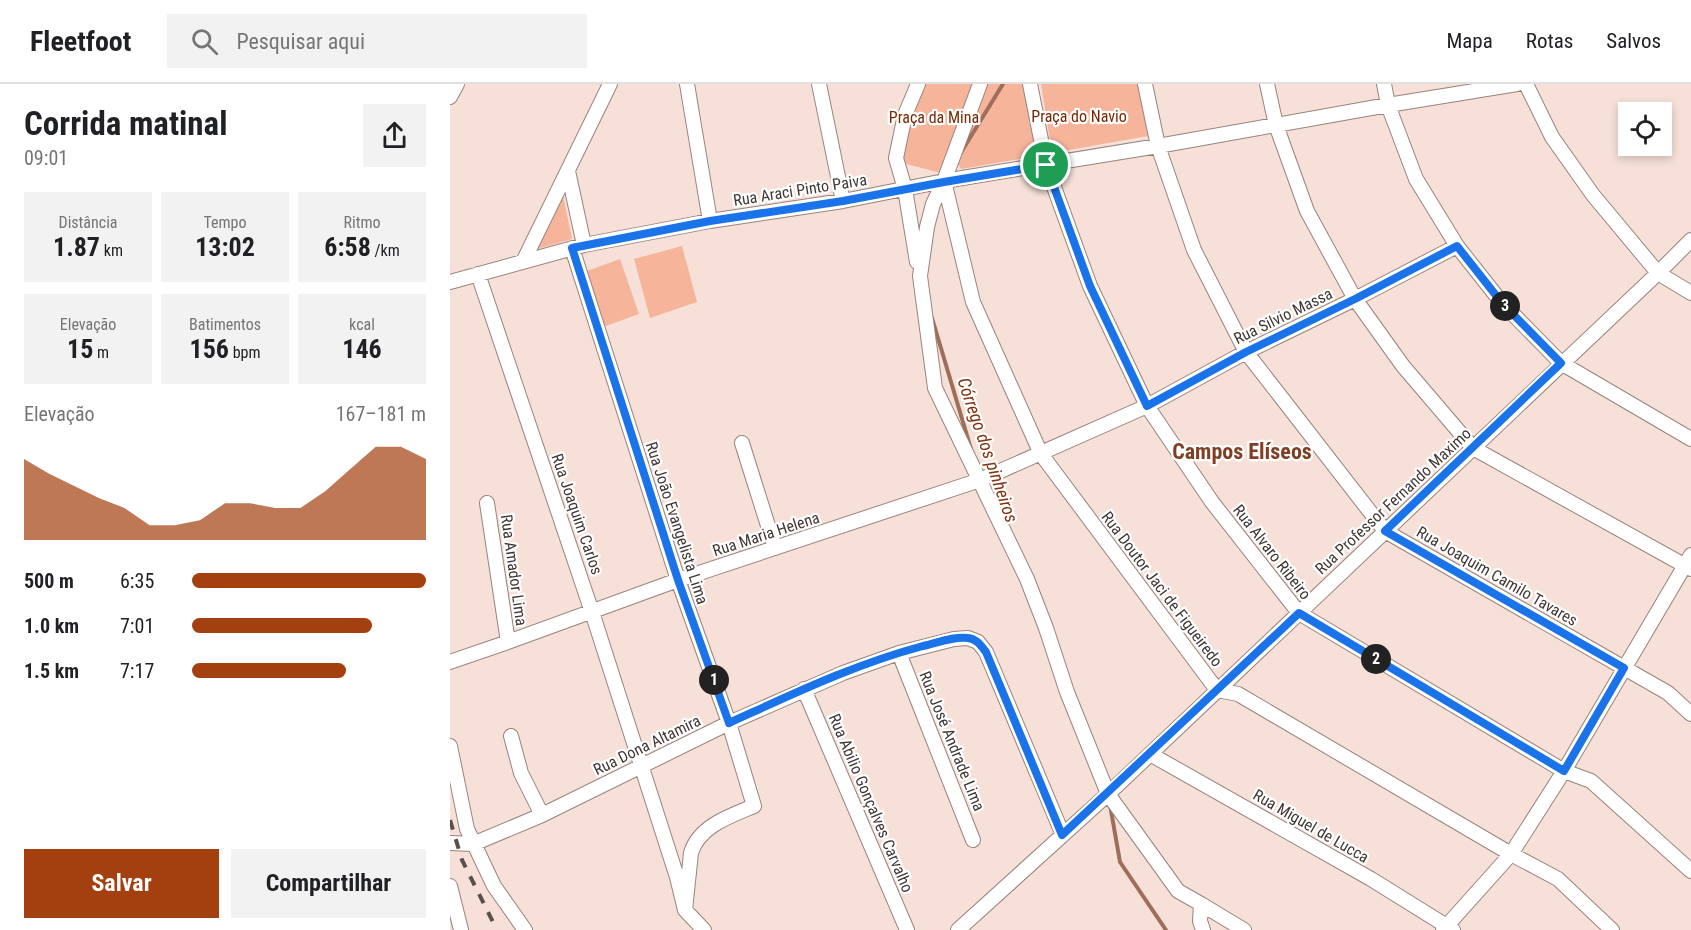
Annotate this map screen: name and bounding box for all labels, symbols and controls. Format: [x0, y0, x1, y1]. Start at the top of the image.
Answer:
search box [167, 14, 587, 68]
text: Fleetfoot [30, 25, 131, 58]
icon: search [188, 25, 221, 58]
text: Pesquisar aqui [236, 29, 365, 54]
text: Mapa [1446, 29, 1493, 53]
text: Rotas [1526, 29, 1573, 53]
text: Salvos [1606, 29, 1661, 53]
map controls [1618, 102, 1672, 156]
button: locate [1618, 102, 1672, 156]
text: Corrida matinal [24, 104, 227, 143]
button: share [363, 104, 426, 167]
park label: Praça do Navio [1031, 107, 1127, 126]
park label: Praça da Mina [889, 108, 979, 127]
pin [1020, 139, 1071, 190]
text: 09:01 [24, 146, 68, 170]
icon: arrive [1029, 148, 1062, 181]
street label: Rua Araci Pinto Paiva [732, 170, 868, 210]
text: Distância [59, 213, 117, 232]
text: Tempo [203, 213, 247, 232]
text: Ritmo [344, 213, 380, 232]
text: 1.87 [53, 232, 100, 262]
text: 13:02 [195, 232, 255, 262]
text: 6:58 [324, 232, 371, 262]
text: km [100, 241, 123, 260]
text: /km [371, 241, 400, 260]
street label: Rua Silvio Massa [1231, 284, 1335, 348]
pin: 3 [1490, 291, 1520, 321]
text: 3 [1501, 296, 1509, 315]
text: Elevação [60, 315, 116, 334]
text: Batimentos [189, 315, 261, 334]
text: kcal [349, 315, 375, 334]
text: 15 [67, 334, 93, 364]
text: 156 [190, 334, 229, 364]
text: 146 [342, 334, 382, 364]
text: m [93, 343, 109, 362]
text: bpm [229, 343, 260, 362]
water label: Córrego dos pinheiros [953, 375, 1023, 525]
text: Elevação [24, 402, 95, 426]
text: 167–181 m [336, 402, 426, 426]
street label: Rua Professor Fernando Maximo [1311, 424, 1475, 578]
street label: Rua João Evangelista Lima [642, 439, 712, 607]
district label: Campos Elíseos [1172, 439, 1312, 464]
street label: Rua Joaquim Carlos [547, 451, 607, 577]
street label: Rua Alvaro Ribeiro [1229, 501, 1315, 603]
street label: Rua Maria Helena [710, 508, 822, 560]
street label: Rua Doutor Jaci de Figueiredo [1097, 508, 1227, 670]
street label: Rua Amador Lima [497, 513, 531, 627]
street label: Rua Joaquim Camilo Tavares [1413, 522, 1581, 630]
text: 500 m [24, 569, 74, 593]
text: 6:35 [120, 569, 154, 593]
text: 1.0 km [24, 614, 79, 638]
text: 7:01 [120, 614, 154, 638]
pin: 2 [1361, 644, 1391, 674]
text: 2 [1372, 649, 1380, 668]
text: 1.5 km [24, 659, 79, 683]
text: 7:17 [120, 659, 154, 683]
pin: 1 [699, 665, 729, 695]
street label: Rua José Andrade Lima [915, 668, 989, 814]
text: 1 [710, 670, 718, 689]
street label: Rua Dona Altamira [590, 711, 704, 779]
street label: Rua Abilio Gonçalves Carvalho [825, 711, 917, 895]
street label: Rua Miguel de Lucca [1250, 785, 1372, 867]
button: Salvar [24, 849, 219, 918]
button: Compartilhar [231, 849, 426, 918]

